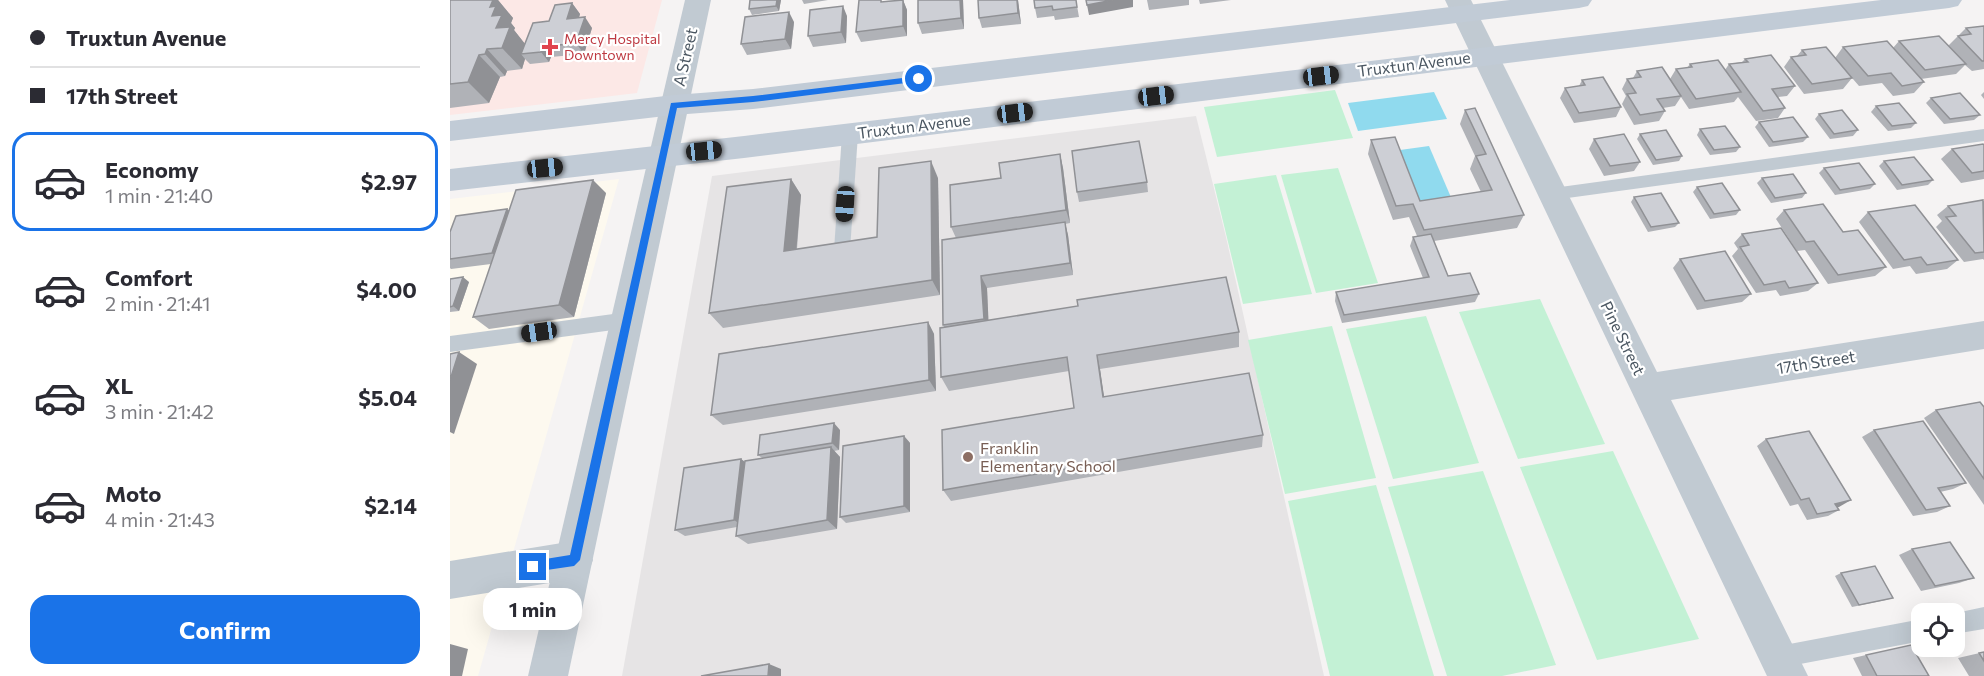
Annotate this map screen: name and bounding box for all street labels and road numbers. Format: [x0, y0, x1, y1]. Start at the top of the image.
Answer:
street label: A Street [669, 25, 701, 88]
street label: Truxtun Avenue [1356, 47, 1472, 80]
street label: Truxtun Avenue [856, 109, 972, 142]
street label: Pine Street [1597, 298, 1650, 378]
street label: 17th Street [1775, 346, 1857, 377]

